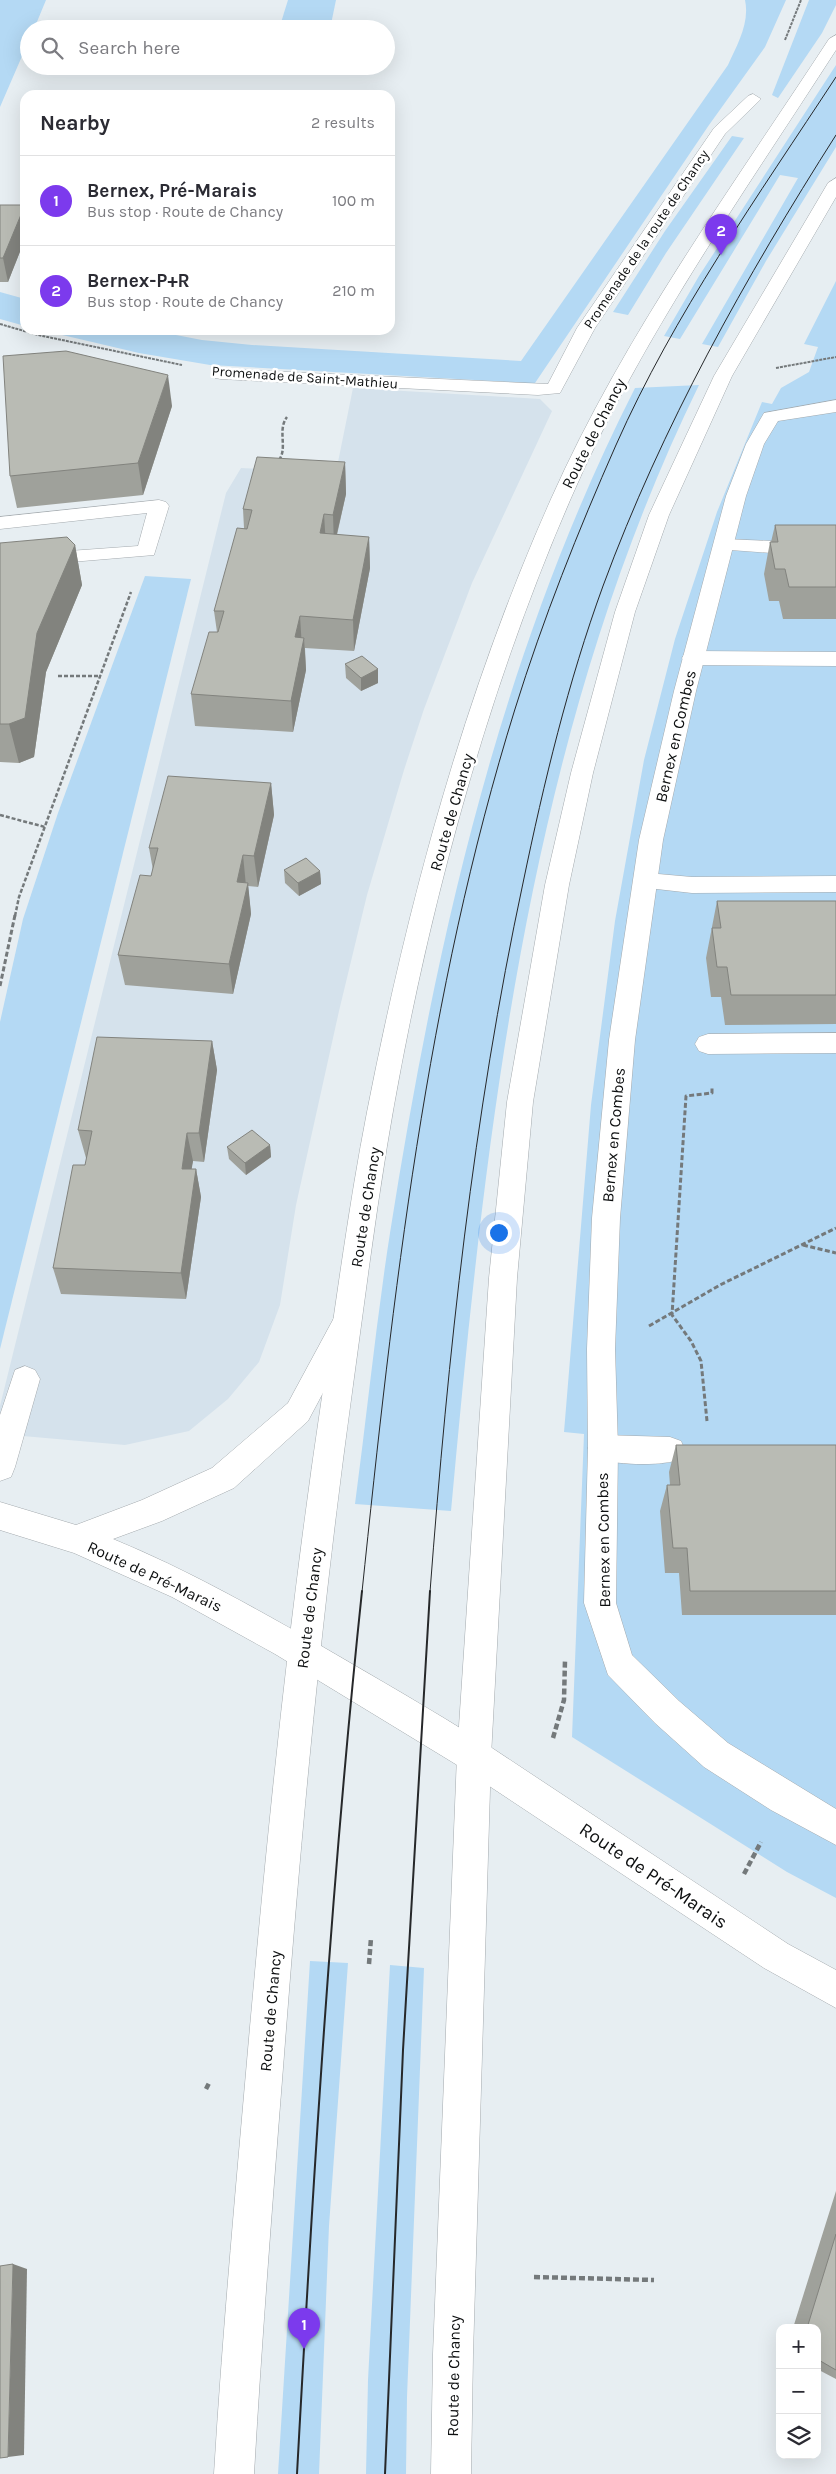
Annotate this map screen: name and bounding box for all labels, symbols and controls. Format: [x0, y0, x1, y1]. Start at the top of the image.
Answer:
search box [20, 20, 395, 75]
icon: search [38, 34, 66, 62]
text: Search here [78, 37, 180, 59]
text: Nearby [40, 111, 110, 135]
text: 2 results [311, 113, 375, 132]
street label: Promenade de la route de Chancy [580, 146, 713, 332]
text: Bernex, Pré-Marais [87, 180, 257, 202]
text: 1 [53, 191, 59, 210]
text: 100 m [332, 191, 375, 210]
text: Bus stop · Route de Chancy [87, 202, 283, 221]
pin: 2 [705, 214, 737, 255]
text: Bernex-P+R [87, 270, 190, 292]
text: 2 [51, 281, 61, 300]
text: 210 m [332, 281, 375, 300]
text: Bus stop · Route de Chancy [87, 292, 283, 311]
street label: Promenade de Saint-Mathieu [211, 363, 399, 392]
street label: Route de Chancy [557, 374, 630, 492]
street label: Bernex en Combes [651, 668, 700, 804]
street label: Route de Chancy [426, 751, 477, 873]
street label: Bernex en Combes [598, 1067, 629, 1203]
street label: Route de Chancy [347, 1145, 384, 1269]
your location [486, 1220, 512, 1246]
street label: Bernex en Combes [593, 1472, 614, 1608]
street label: Route de Pré-Marais [84, 1537, 225, 1616]
street label: Route de Chancy [293, 1546, 326, 1669]
street label: Route de Pré-Marais [575, 1818, 732, 1934]
street label: Route de Chancy [256, 1949, 285, 2072]
pin: 1 [288, 2308, 320, 2349]
street label: Route de Chancy [443, 2315, 464, 2437]
map controls [776, 2324, 821, 2459]
button: + [776, 2324, 821, 2369]
button: − [776, 2369, 821, 2414]
button: layers [776, 2414, 821, 2459]

